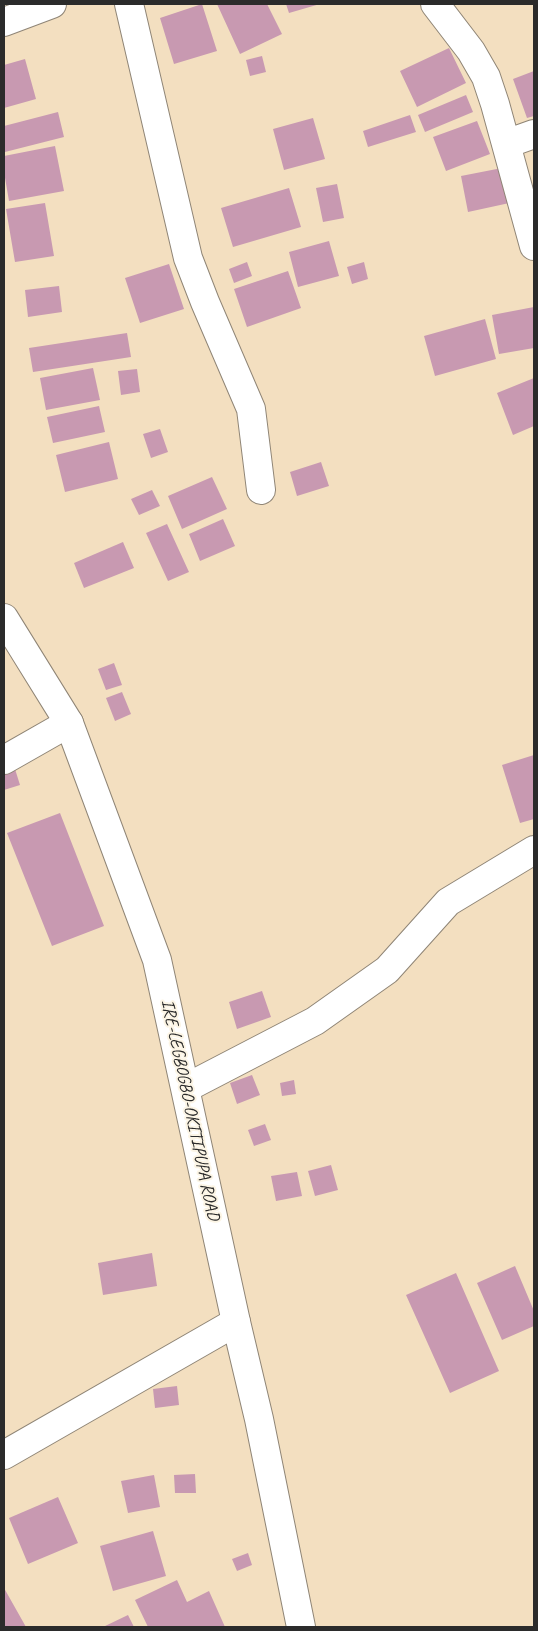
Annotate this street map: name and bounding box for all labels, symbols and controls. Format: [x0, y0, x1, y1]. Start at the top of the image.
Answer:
street label: IRE-LEGBOGBO-OKITIPUPA ROAD [156, 997, 224, 1223]

